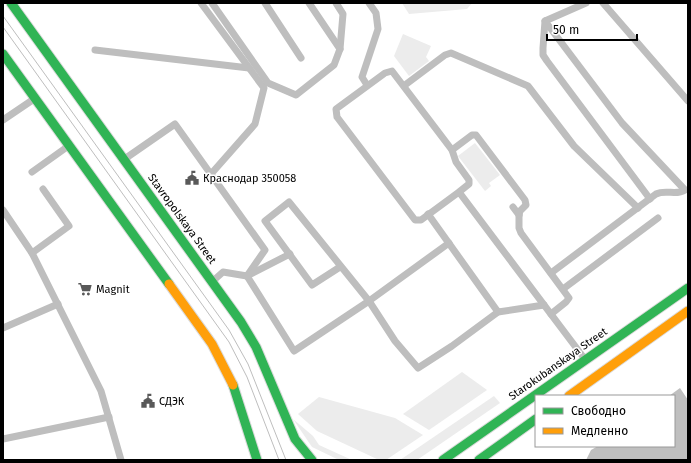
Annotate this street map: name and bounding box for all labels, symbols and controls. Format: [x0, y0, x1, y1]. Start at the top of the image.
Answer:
scale bar [547, 16, 637, 42]
text: 50 m [553, 23, 579, 37]
public building icon: Краснодар 350058 [184, 170, 200, 186]
street label: Stavropolskaya Street [145, 171, 219, 267]
place label: Краснодар 350058 [203, 172, 296, 185]
supermarket icon: Magnit [77, 281, 93, 297]
place label: Magnit [96, 283, 130, 296]
street label: Starokubanskaya Street [506, 325, 610, 403]
public building icon: СДЭК [140, 393, 156, 409]
place label: СДЭК [159, 395, 185, 408]
legend [535, 395, 675, 447]
text: Свободно [571, 404, 626, 418]
text: Медленно [571, 424, 628, 438]

